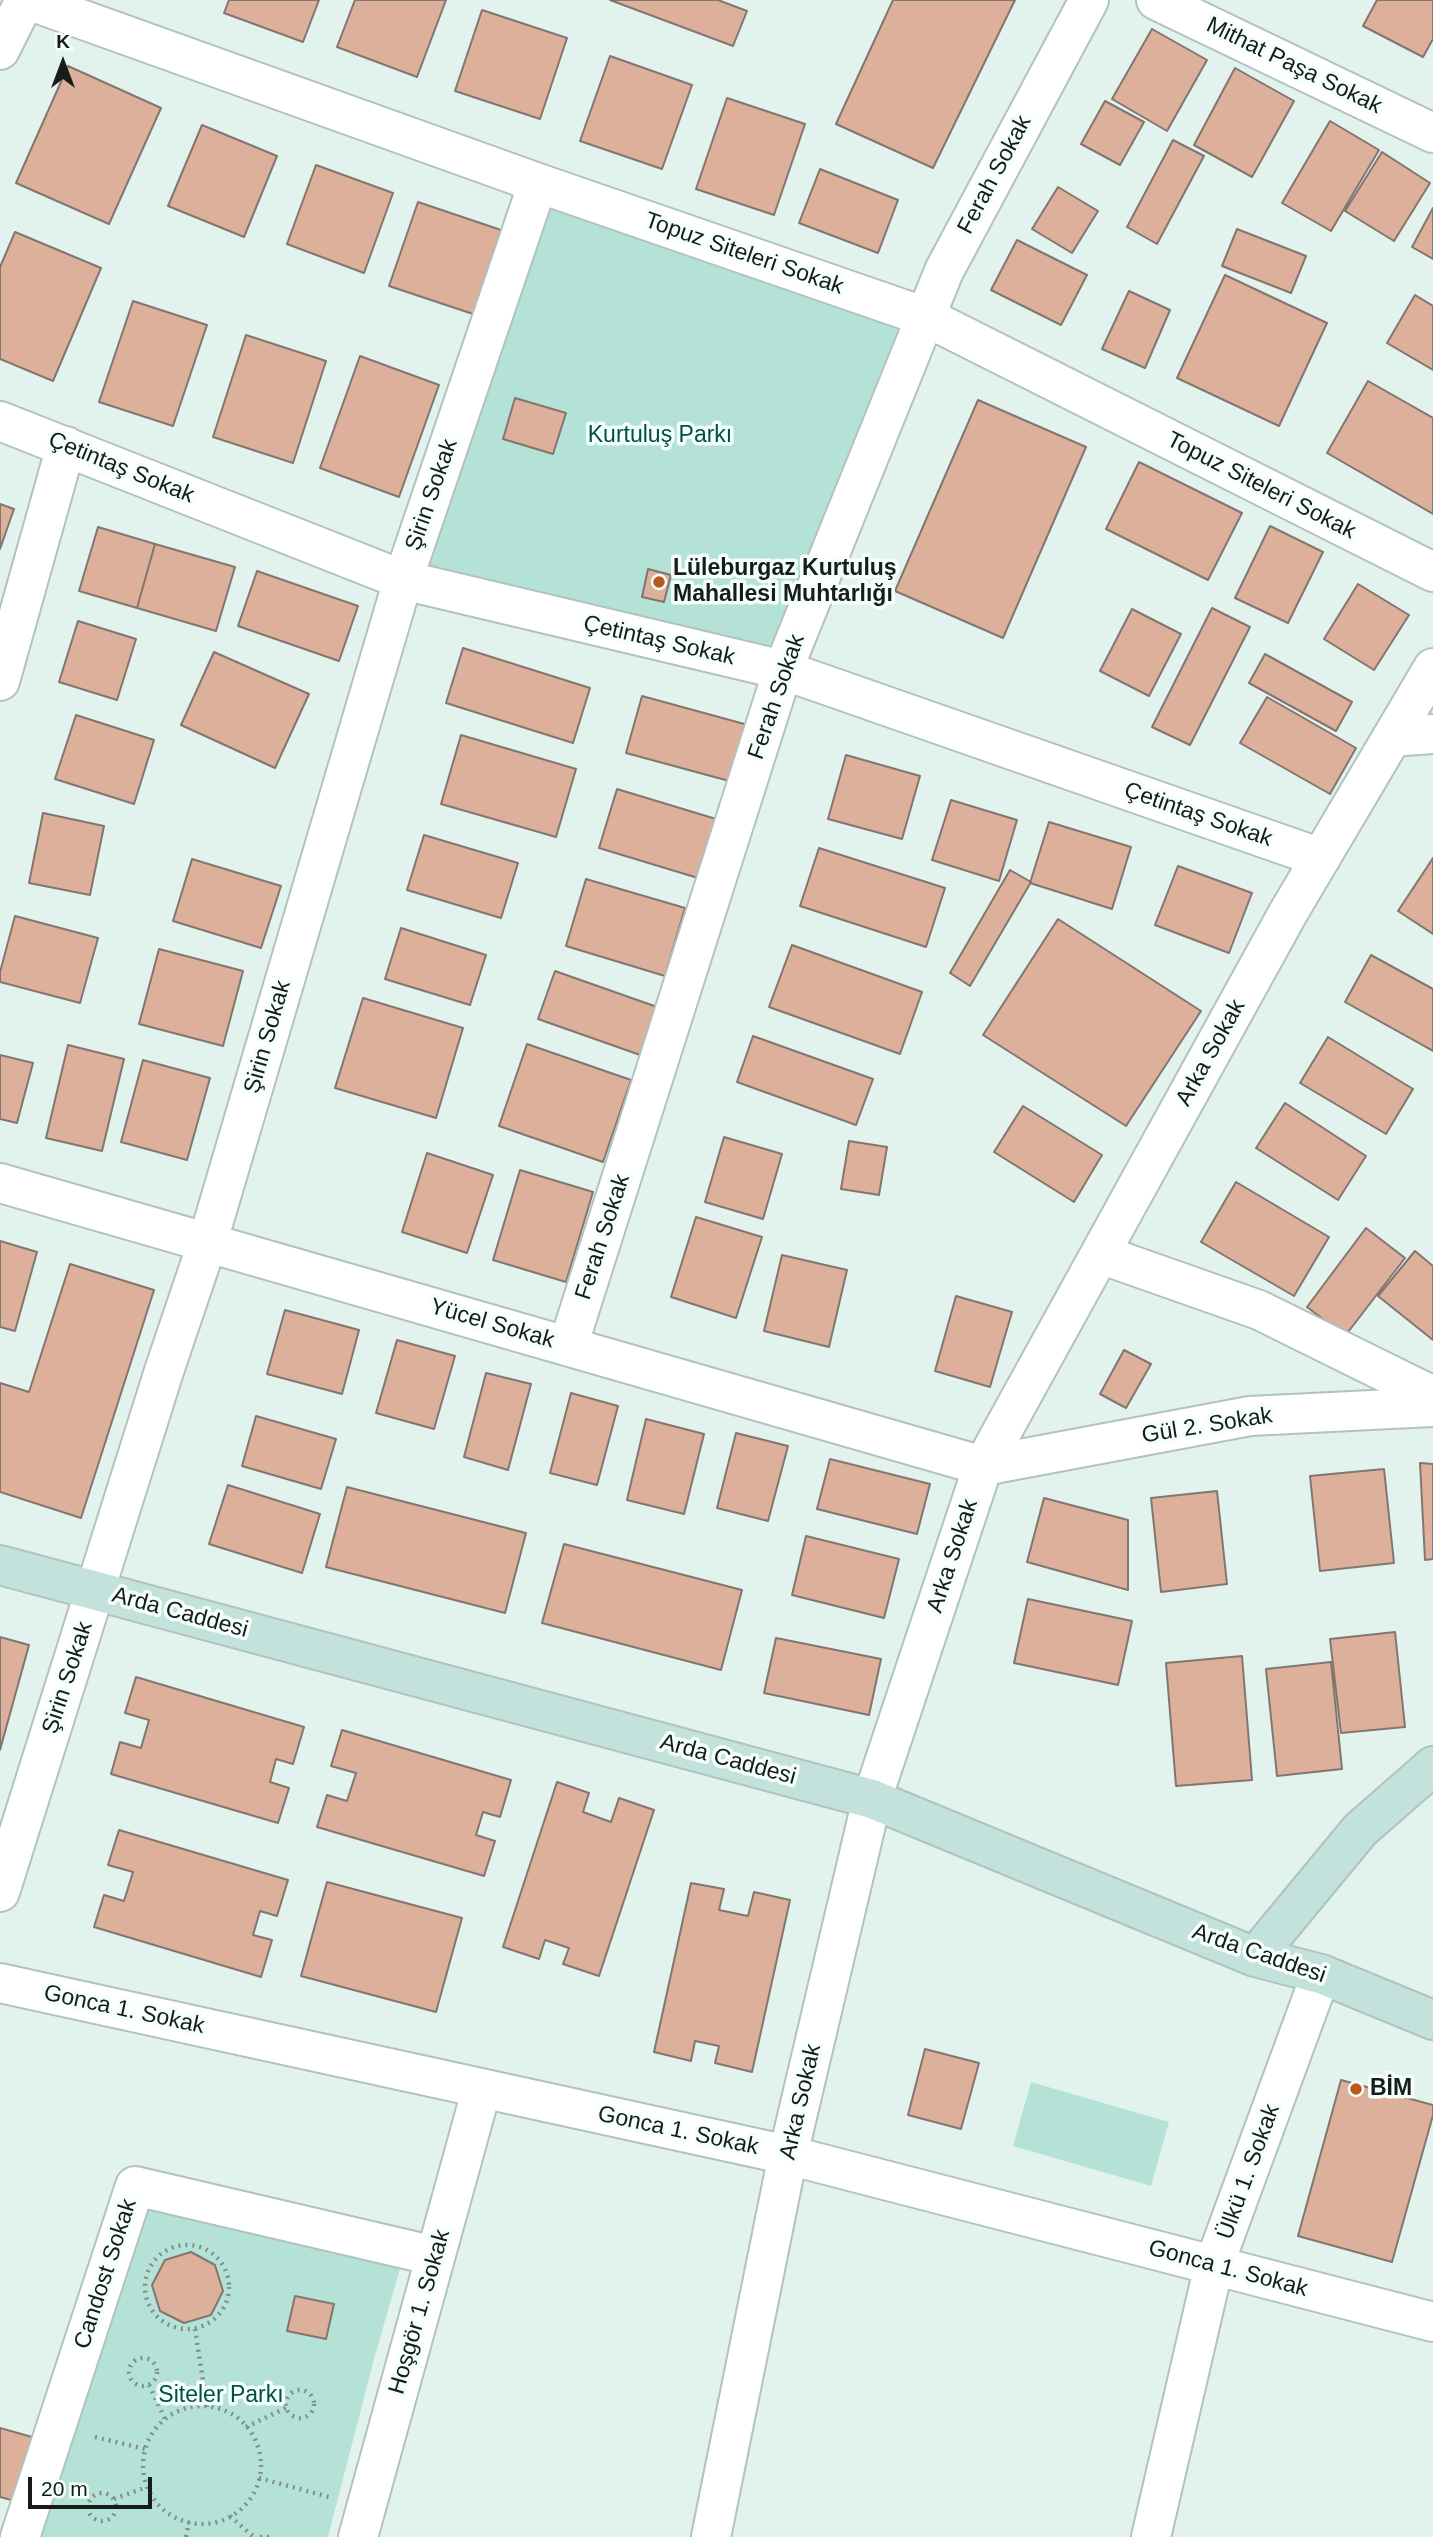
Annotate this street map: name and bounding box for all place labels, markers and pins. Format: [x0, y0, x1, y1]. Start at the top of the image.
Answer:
place label: Lüleburgaz Kurtuluş Mahallesi Muhtarlığı [673, 555, 897, 609]
marker: Lüleburgaz Kurtuluş Mahallesi Muhtarlığı [651, 574, 667, 590]
place label: BİM [1370, 2075, 1412, 2103]
marker: BİM [1348, 2081, 1364, 2097]

